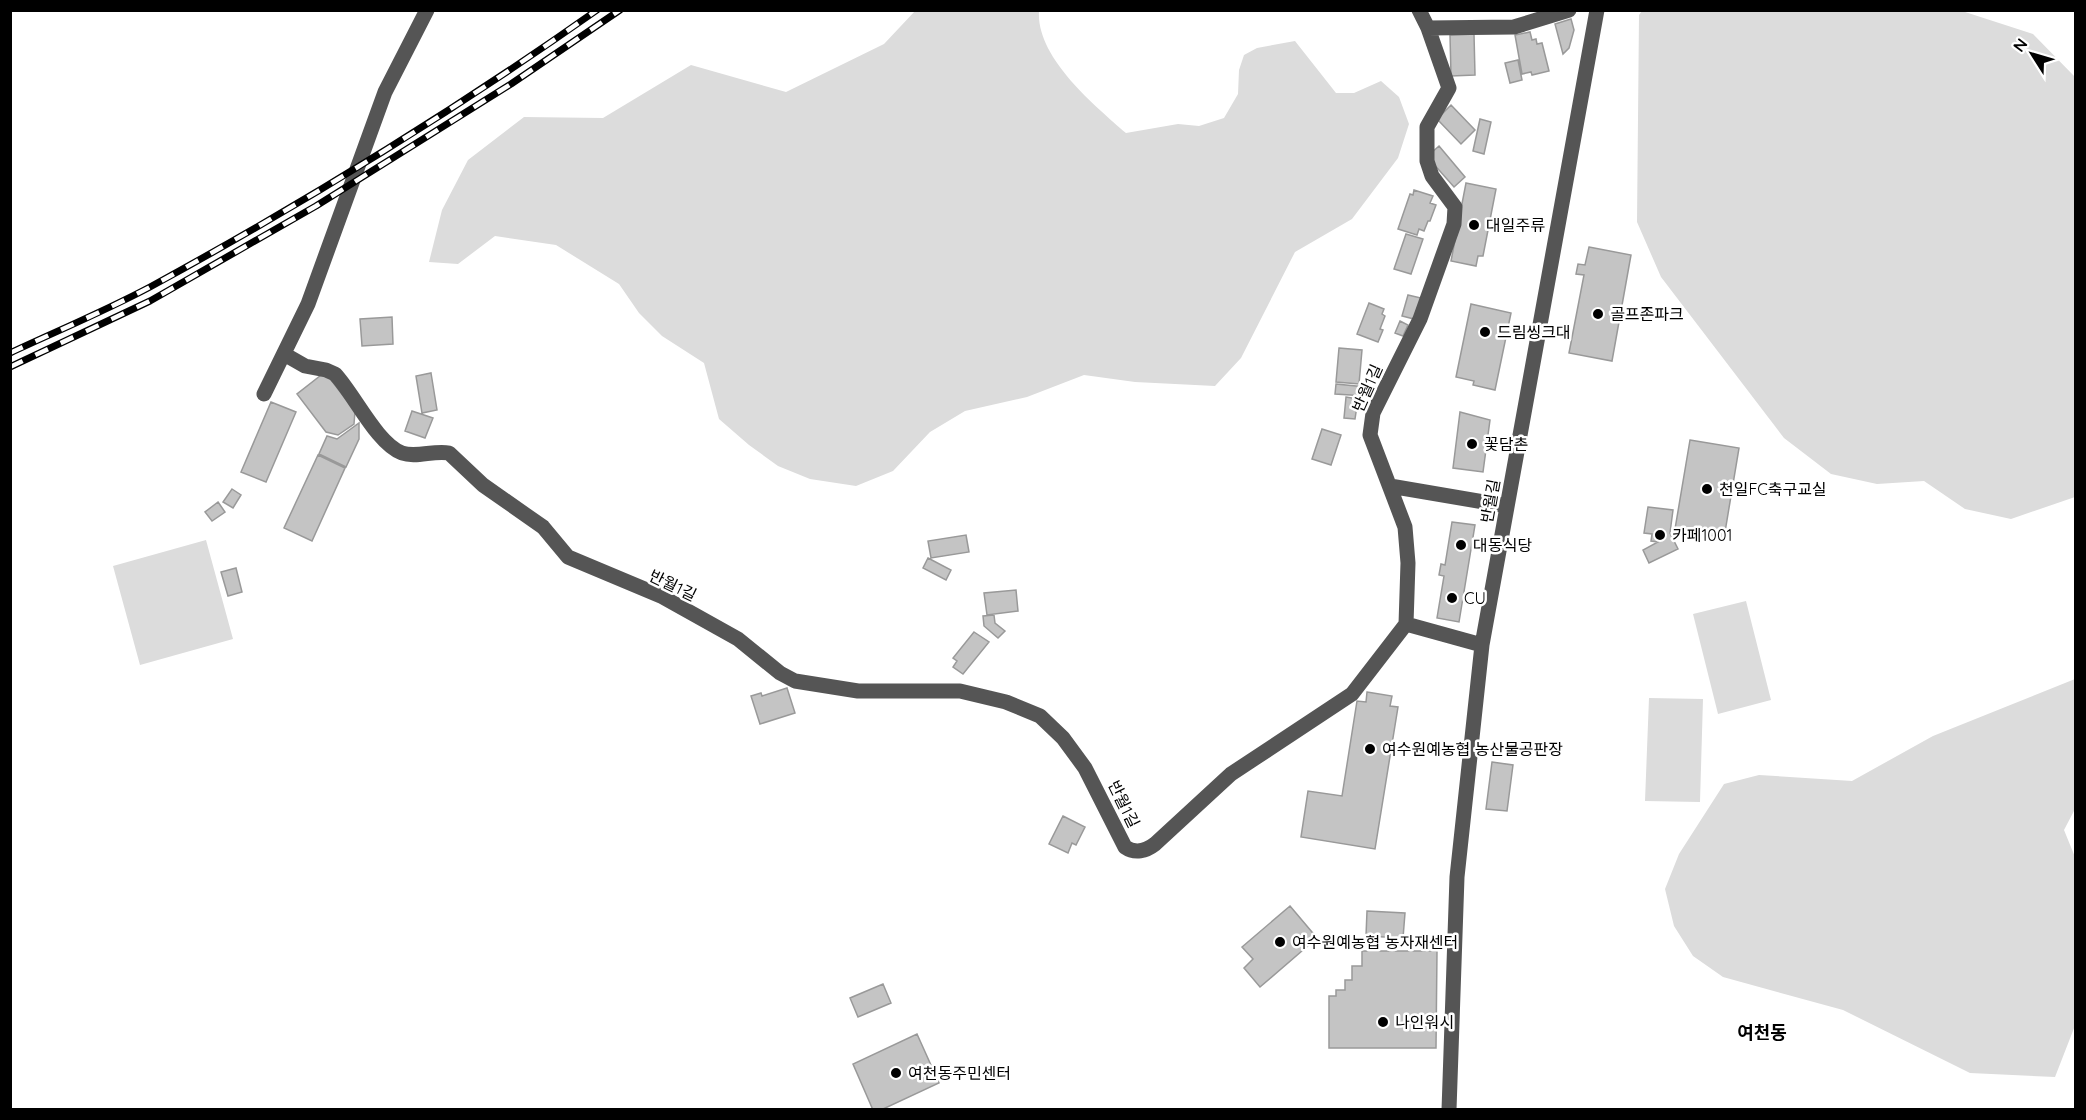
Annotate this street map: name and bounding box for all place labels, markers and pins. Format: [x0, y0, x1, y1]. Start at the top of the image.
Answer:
place label: 대일주류 [1486, 215, 1545, 235]
marker: 대일주류 [1467, 218, 1481, 232]
place label: 골프존파크 [1610, 304, 1684, 324]
marker: 골프존파크 [1591, 307, 1605, 321]
place label: 드림씽크대 [1497, 322, 1571, 342]
marker: 드림씽크대 [1478, 325, 1492, 339]
place label: 꽃담촌 [1484, 434, 1528, 454]
marker: 꽃담촌 [1465, 437, 1479, 451]
place label: 천일FC축구교실 [1719, 479, 1827, 499]
marker: 천일FC축구교실 [1700, 482, 1714, 496]
place label: 카페1001 [1672, 525, 1732, 545]
marker: 카페1001 [1653, 528, 1667, 542]
place label: 대동식당 [1473, 535, 1532, 555]
marker: 대동식당 [1454, 538, 1468, 552]
place label: CU [1464, 588, 1486, 608]
marker: CU [1445, 591, 1459, 605]
place label: 여수원예농협 농산물공판장 [1382, 739, 1563, 759]
marker: 여수원예농협 농산물공판장 [1363, 742, 1377, 756]
place label: 여수원예농협 농자재센터 [1292, 932, 1458, 952]
marker: 여수원예농협 농자재센터 [1273, 935, 1287, 949]
place label: 나인워시 [1395, 1012, 1454, 1032]
marker: 나인워시 [1376, 1015, 1390, 1029]
place label: 여천동주민센터 [908, 1063, 1011, 1083]
marker: 여천동주민센터 [889, 1066, 903, 1080]

